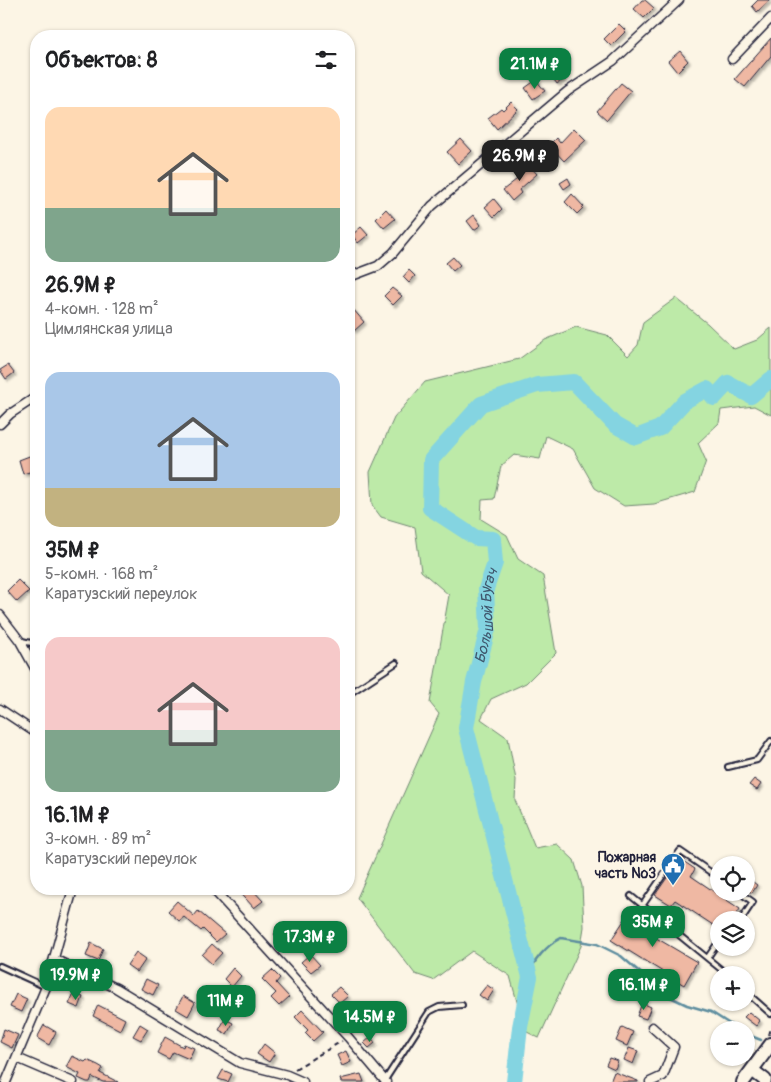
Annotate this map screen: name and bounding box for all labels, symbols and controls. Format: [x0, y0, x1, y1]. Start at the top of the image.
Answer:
icon: filters [312, 46, 340, 74]
text: Объектов: 8 [45, 47, 157, 74]
pin: 21.1M ₽ [489, 48, 581, 90]
text: 21.1M ₽ [510, 54, 560, 74]
icon: home [148, 139, 238, 229]
pin: 26.9M ₽ [474, 140, 566, 182]
text: 26.9M ₽ [493, 146, 547, 166]
text: 26.9M ₽ [45, 272, 117, 299]
text: 4-комн. · 128 m² [45, 299, 159, 319]
text: Цимлянская улица [45, 319, 173, 339]
icon: home [148, 404, 238, 494]
text: 35M ₽ [45, 537, 100, 564]
text: 5-комн. · 168 m² [45, 564, 158, 584]
water label: Большой Бугач [470, 565, 503, 665]
text: Каратузский переулок [45, 584, 197, 604]
icon: home [148, 669, 238, 759]
text: 16.1M ₽ [45, 802, 111, 829]
text: 3-комн. · 89 m² [45, 829, 151, 849]
text: Каратузский переулок [45, 849, 197, 869]
place label: Пожарная часть №3 [594, 849, 656, 882]
public building icon: Пожарная часть №3 [660, 852, 686, 886]
map controls [710, 856, 755, 1066]
button: locate [710, 856, 755, 901]
pin: 35M ₽ [618, 906, 688, 948]
button: layers [710, 911, 755, 956]
text: 35M ₽ [632, 912, 674, 932]
pin: 17.3M ₽ [264, 920, 356, 963]
text: 17.3M ₽ [284, 927, 336, 947]
pin: 19.9M ₽ [30, 958, 122, 1001]
text: 19.9M ₽ [51, 965, 101, 985]
button: + [710, 966, 755, 1011]
pin: 16.1M ₽ [598, 968, 690, 1011]
text: 16.1M ₽ [619, 975, 669, 995]
pin: 11M ₽ [191, 984, 261, 1027]
text: 11M ₽ [207, 991, 245, 1011]
pin: 14.5M ₽ [324, 1000, 416, 1043]
text: 14.5M ₽ [344, 1007, 396, 1027]
button: − [710, 1021, 755, 1066]

